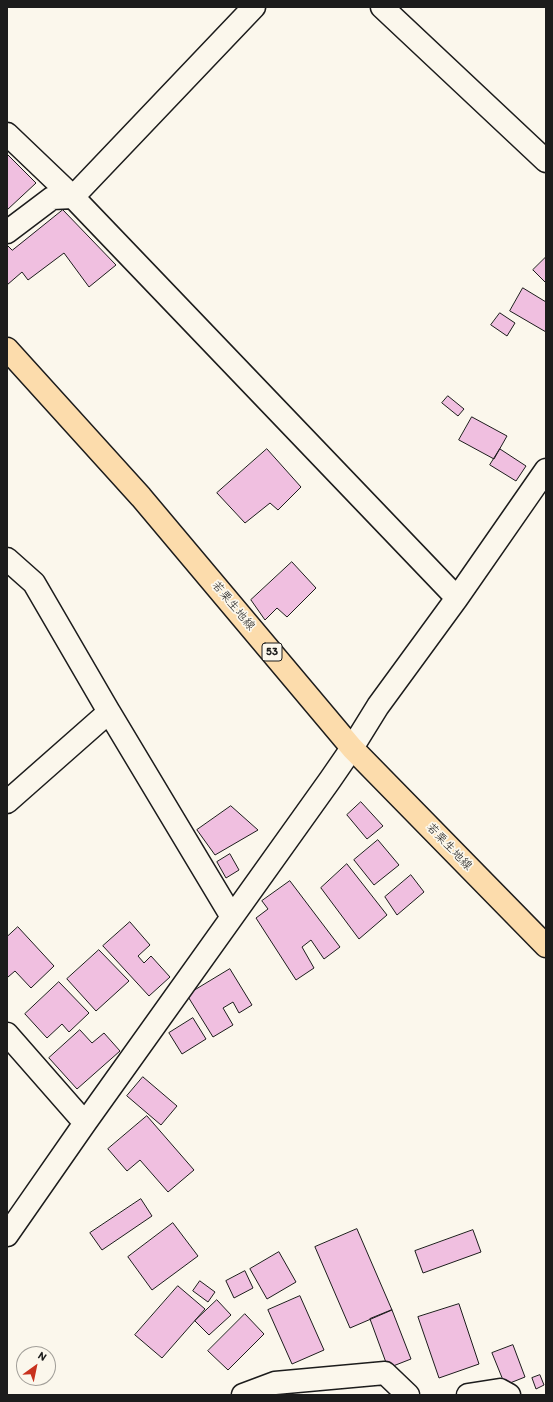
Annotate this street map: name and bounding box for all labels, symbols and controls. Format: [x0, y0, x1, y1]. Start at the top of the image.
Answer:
street label: 若栗生地線 [208, 578, 258, 634]
road number: 53 [262, 643, 282, 661]
street label: 若栗生地線 [423, 820, 475, 874]
north arrow [16, 1346, 56, 1386]
text: N [36, 1349, 49, 1364]

